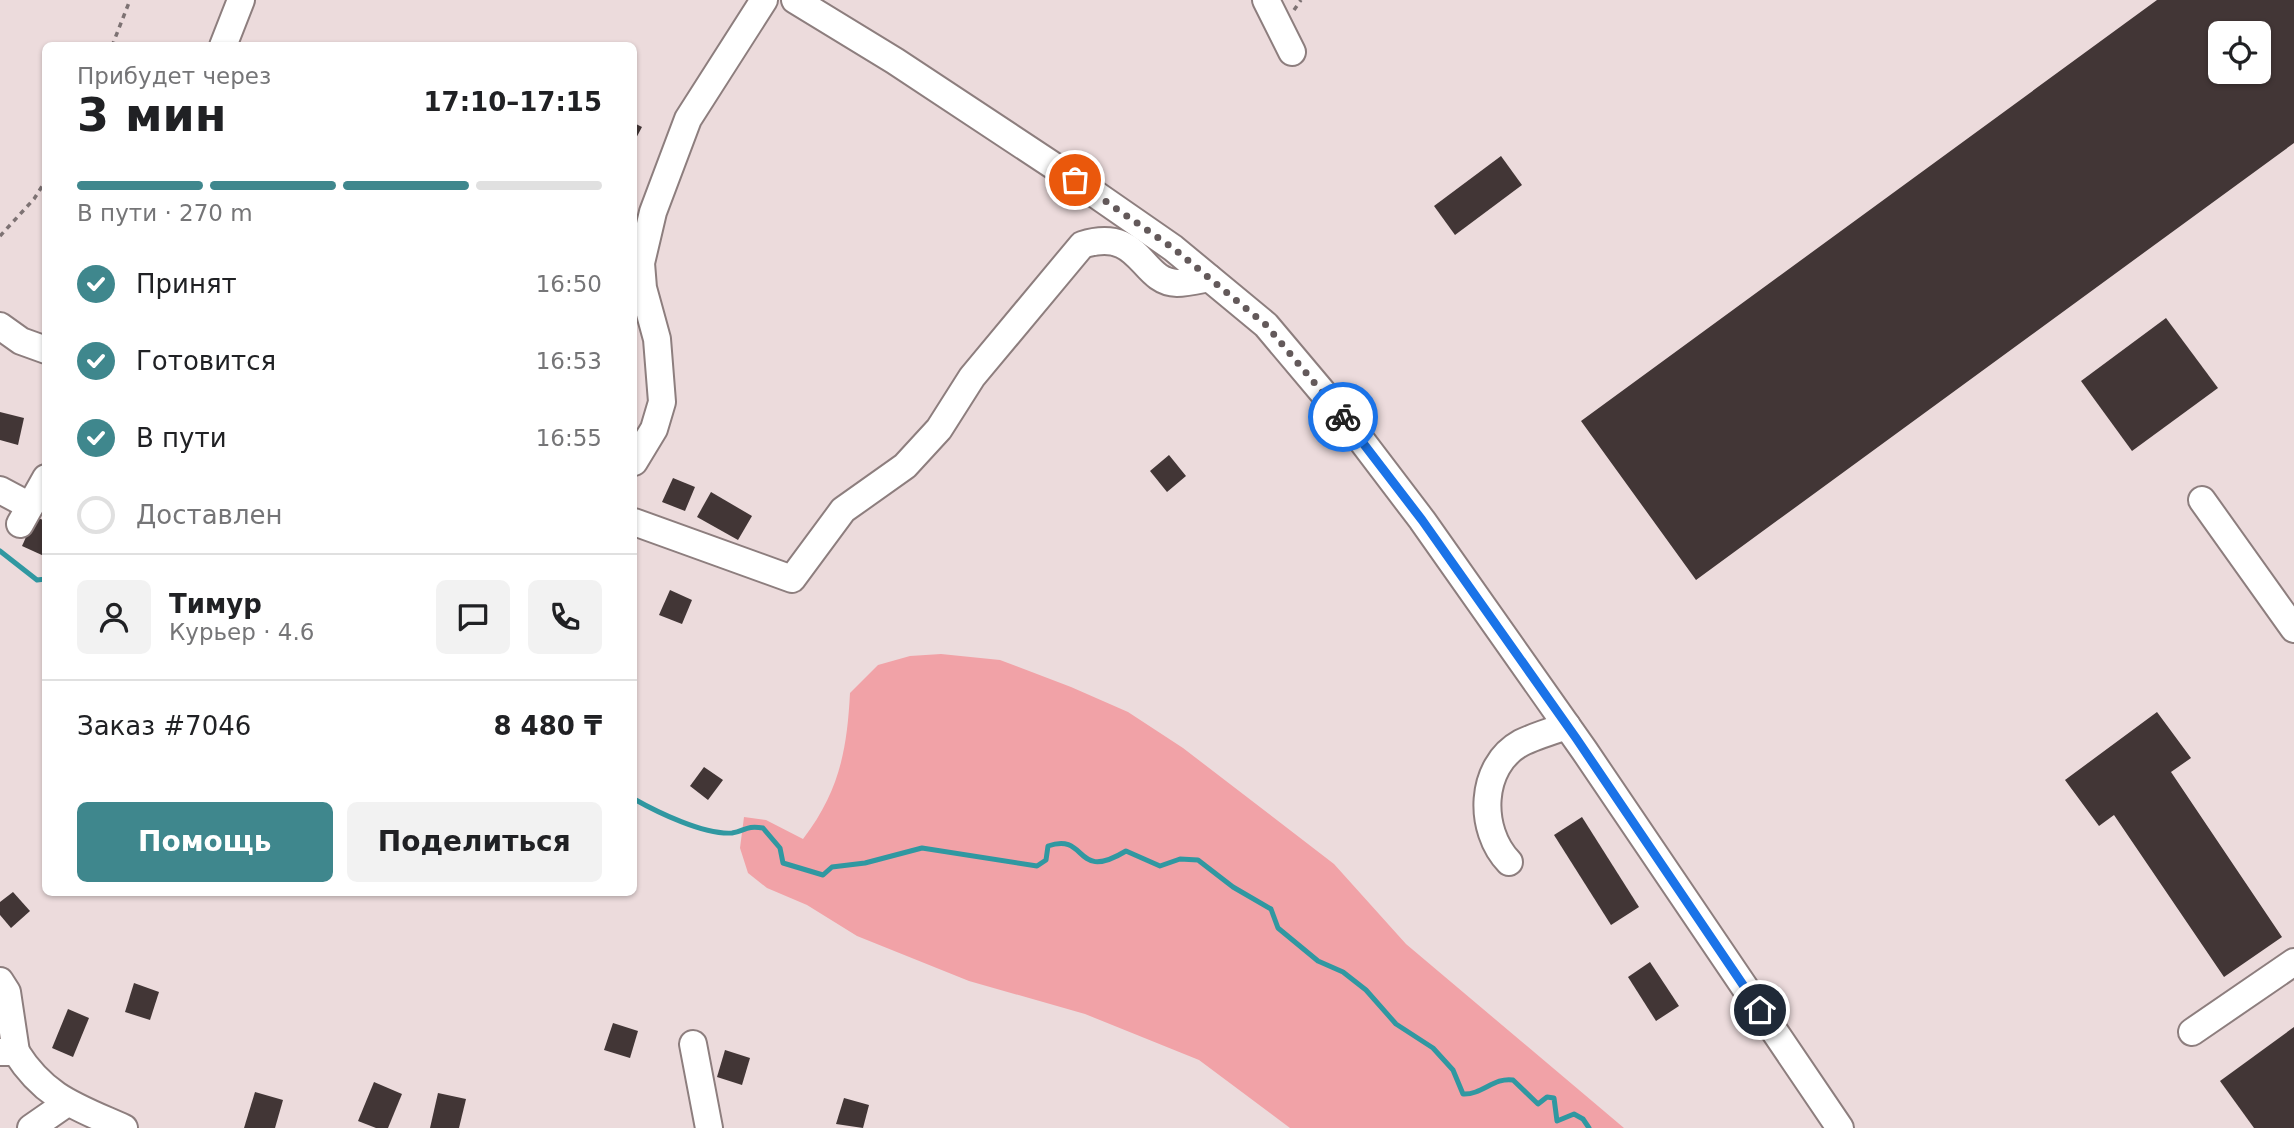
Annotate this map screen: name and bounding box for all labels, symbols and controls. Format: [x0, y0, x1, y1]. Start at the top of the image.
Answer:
map controls [2208, 21, 2271, 84]
button: locate [2208, 21, 2271, 84]
text: Прибудет через [77, 63, 271, 89]
text: 17:10–17:15 [423, 87, 602, 117]
text: 3 мин [77, 88, 227, 142]
pin [1045, 150, 1105, 210]
icon: bag [1056, 161, 1094, 199]
text: В пути · 270 m [77, 200, 253, 226]
icon: check [77, 265, 115, 303]
text: Принят [136, 269, 237, 299]
text: 16:50 [536, 271, 602, 297]
icon: check [77, 342, 115, 380]
text: Готовится [136, 346, 276, 376]
text: 16:53 [536, 348, 602, 374]
courier [1308, 382, 1378, 452]
icon: bike [1324, 398, 1362, 436]
icon: check [77, 419, 115, 457]
text: В пути [136, 423, 227, 453]
text: 16:55 [536, 425, 602, 451]
text: Доставлен [136, 500, 283, 530]
button: person [77, 580, 151, 654]
button: chat [436, 580, 510, 654]
button: phone [528, 580, 602, 654]
text: Тимур [169, 589, 262, 619]
text: Курьер · 4.6 [169, 619, 314, 645]
text: Заказ #7046 [77, 711, 251, 741]
text: 8 480 ₸ [493, 711, 602, 741]
button: Помощь [77, 802, 333, 882]
button: Поделиться [347, 802, 602, 882]
pin [1730, 980, 1790, 1040]
icon: home [1741, 991, 1779, 1029]

